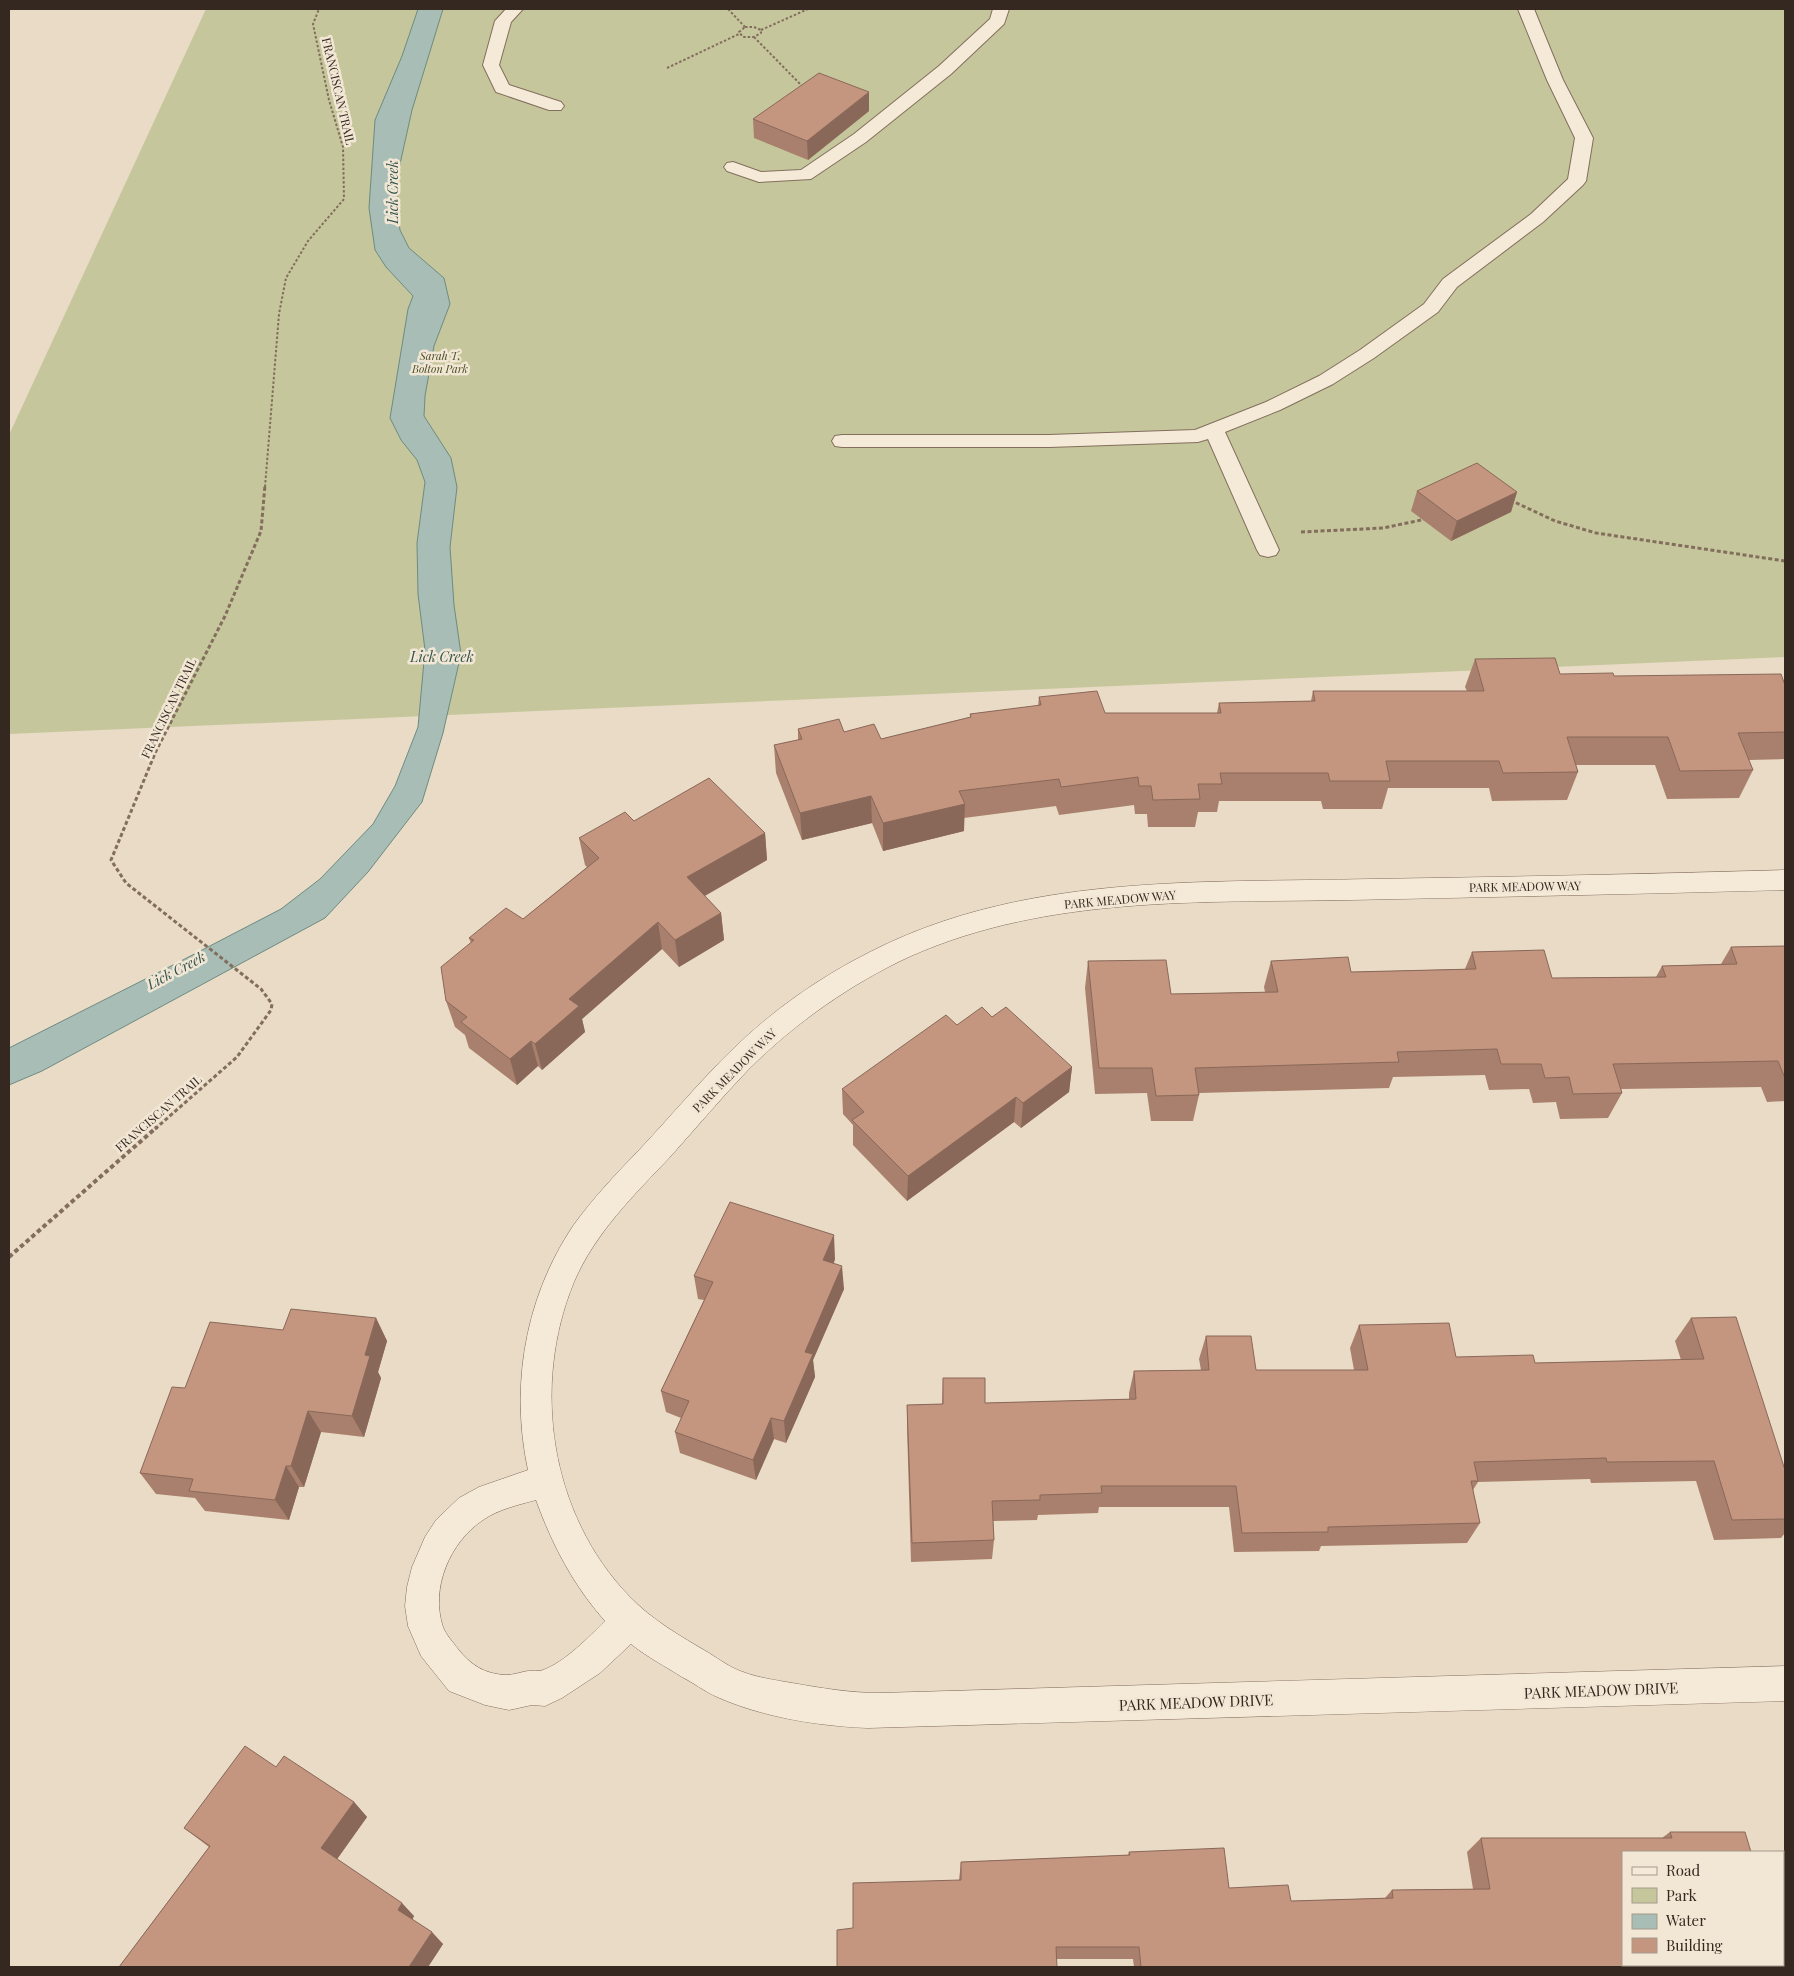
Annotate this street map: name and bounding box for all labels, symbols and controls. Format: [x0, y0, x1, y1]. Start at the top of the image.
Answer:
street label: FRANCISCAN TRAIL [319, 36, 359, 146]
water label: Lick Creek [383, 160, 402, 225]
park label: Sarah T. Bolton Park [411, 348, 468, 376]
water label: Lick Creek [409, 647, 474, 666]
street label: FRANCISCAN TRAIL [137, 655, 199, 761]
street label: PARK MEADOW WAY [1469, 877, 1582, 895]
street label: PARK MEADOW WAY [1063, 886, 1178, 912]
water label: Lick Creek [143, 947, 209, 994]
street label: PARK MEADOW WAY [689, 1024, 780, 1115]
street label: FRANCISCAN TRAIL [111, 1071, 205, 1155]
street label: PARK MEADOW DRIVE [1523, 1677, 1679, 1703]
street label: PARK MEADOW DRIVE [1118, 1689, 1274, 1715]
legend [1622, 1851, 1784, 1966]
text: Road [1666, 1860, 1700, 1880]
text: Park [1666, 1885, 1698, 1905]
text: Water [1665, 1910, 1706, 1930]
text: Building [1666, 1935, 1723, 1955]

